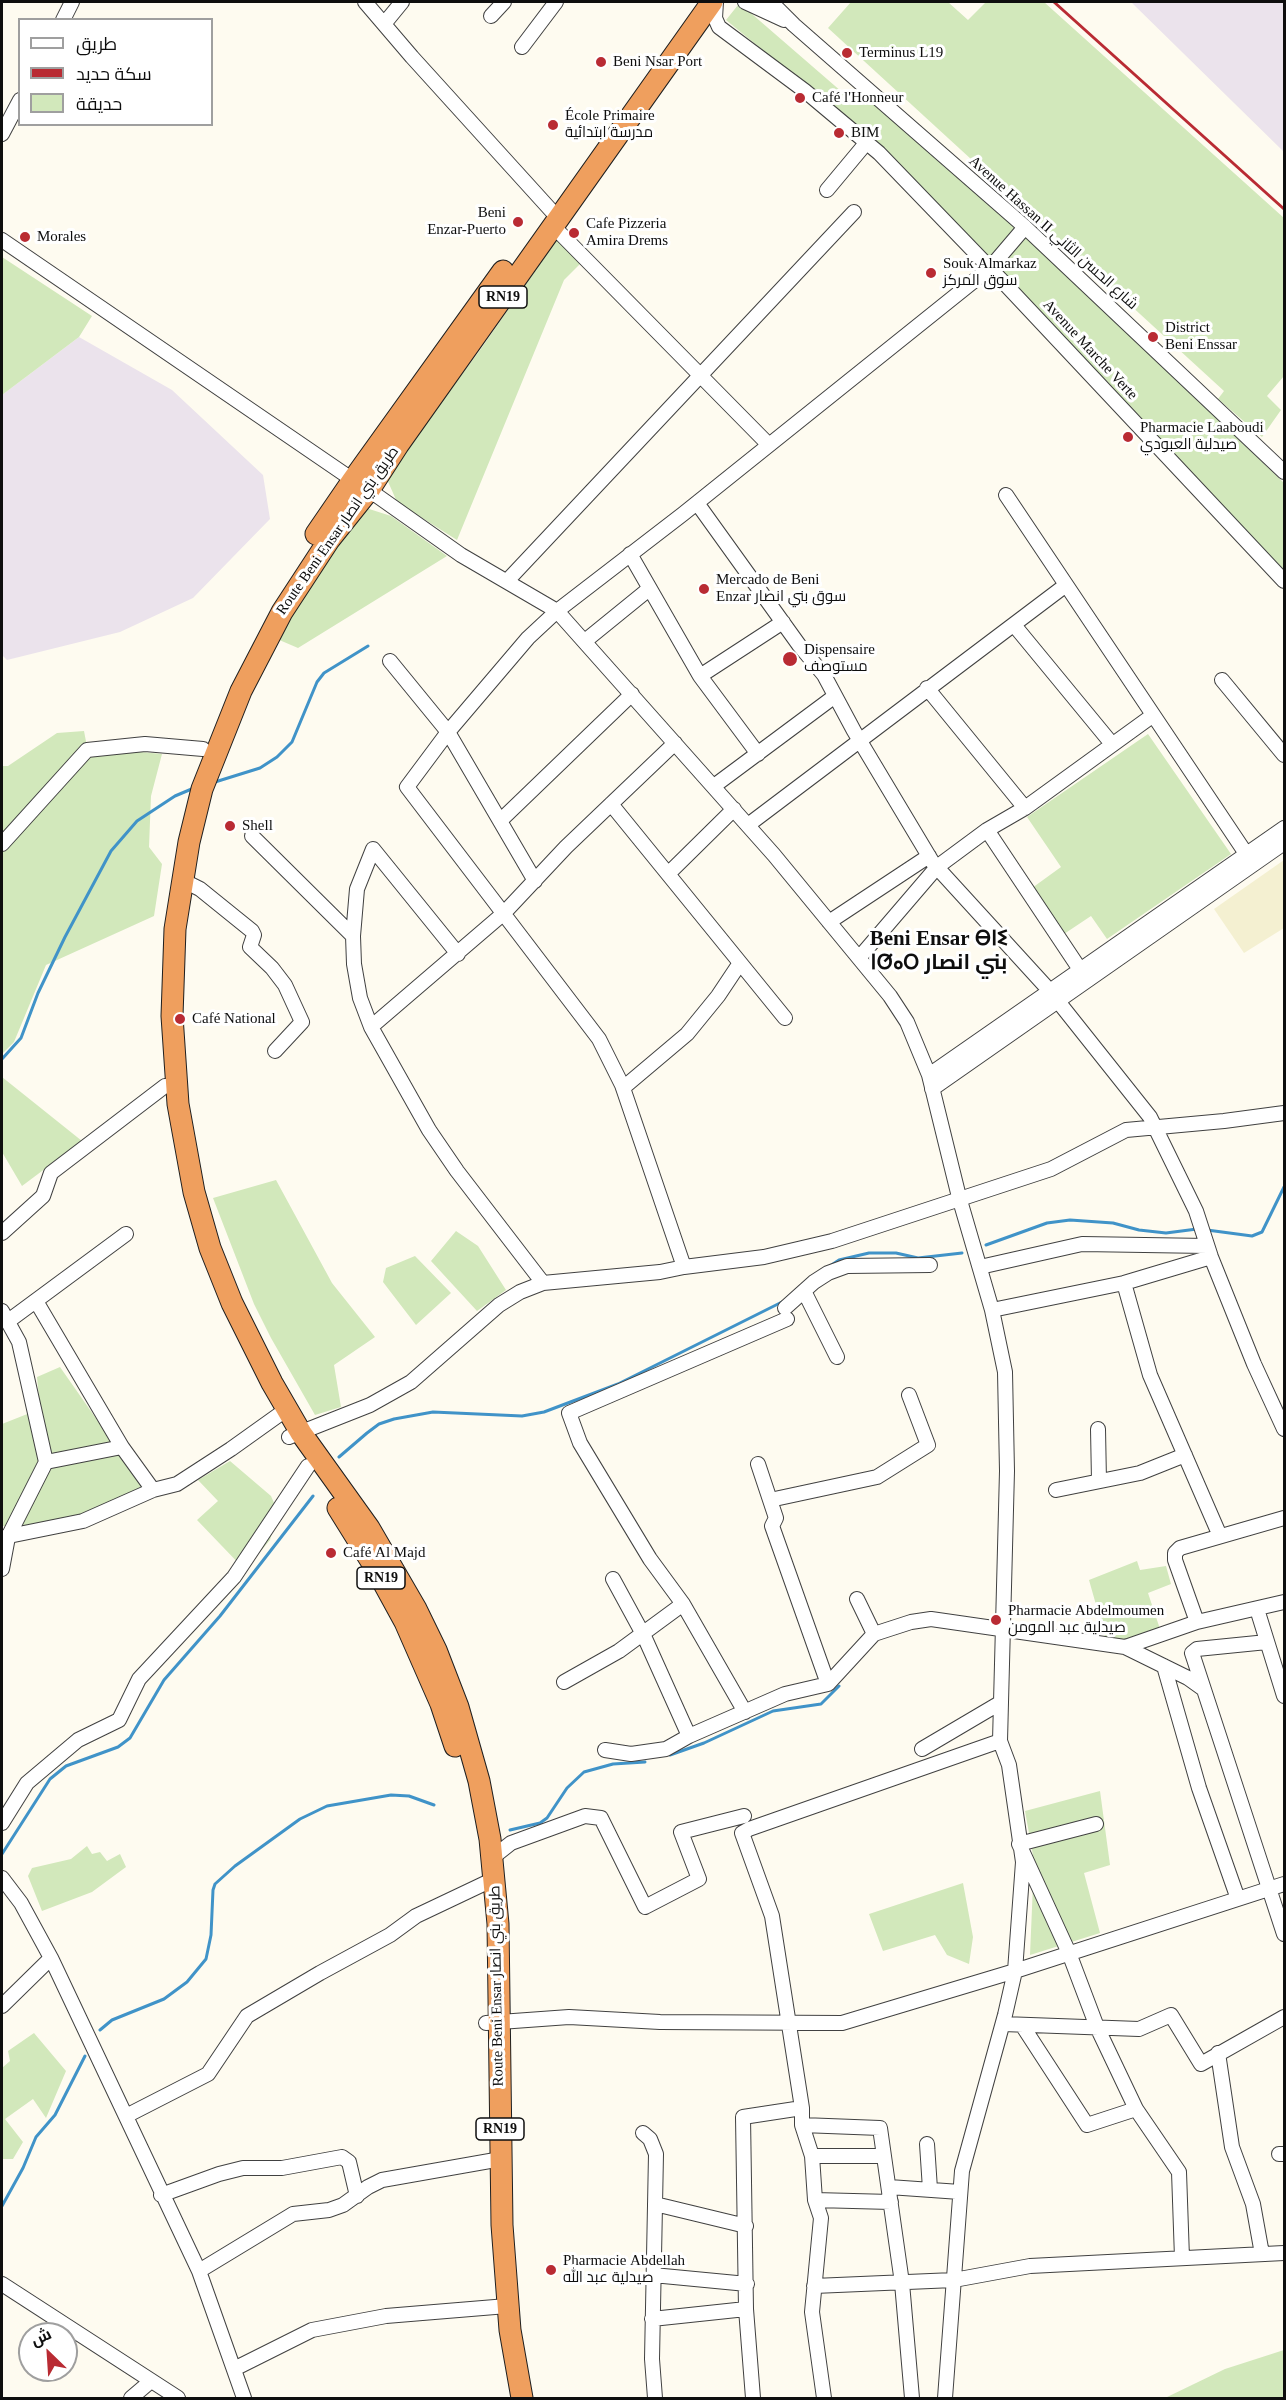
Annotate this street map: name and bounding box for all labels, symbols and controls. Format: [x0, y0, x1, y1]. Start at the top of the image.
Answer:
legend [18, 18, 213, 126]
text: طريق [76, 34, 117, 54]
place label: Terminus L19 [859, 44, 943, 62]
marker: Terminus L19 [840, 46, 854, 60]
place label: Beni Nsar Port [613, 53, 702, 71]
marker: Beni Nsar Port [594, 55, 608, 69]
text: سكة حديد [76, 64, 152, 84]
place label: Café l'Honneur [812, 89, 903, 107]
marker: Café l'Honneur [793, 91, 807, 105]
text: حديقة [76, 94, 122, 114]
place label: École Primaire مدرسة ابتدائية [565, 107, 655, 142]
marker: École Primaire مدرسة ابتدائية [546, 118, 560, 132]
place label: BIM [851, 124, 879, 142]
marker: BIM [832, 126, 846, 140]
street label: Avenue Hassan II شارع الحسن الثاني [965, 152, 1141, 314]
place label: Beni Enzar-Puerto [427, 204, 506, 239]
marker: Beni Enzar-Puerto [511, 215, 525, 229]
place label: Cafe Pizzeria Amira Drems [586, 215, 668, 250]
marker: Cafe Pizzeria Amira Drems [567, 226, 581, 240]
place label: Morales [37, 228, 86, 246]
marker: Morales [18, 230, 32, 244]
place label: Souk Almarkaz سوق المركز [943, 255, 1037, 290]
marker: Souk Almarkaz سوق المركز [924, 266, 938, 280]
road number: RN19 [479, 286, 527, 308]
street label: Avenue Marche Verte [1039, 296, 1141, 404]
place label: District Beni Enssar [1165, 319, 1237, 354]
marker: District Beni Enssar [1146, 330, 1160, 344]
place label: Pharmacie Laaboudi صيدلية العبودي [1140, 419, 1264, 454]
marker: Pharmacie Laaboudi صيدلية العبودي [1121, 430, 1135, 444]
street label: Route Beni Ensar طريق بني انصار [273, 443, 403, 619]
place label: Mercado de Beni Enzar سوق بني انصار [716, 571, 846, 606]
marker: Mercado de Beni Enzar سوق بني انصار [697, 582, 711, 596]
place label: Dispensaire مستوصف [804, 641, 875, 676]
marker: Dispensaire مستوصف [781, 650, 799, 668]
place label: Shell [242, 817, 273, 835]
marker: Shell [223, 819, 237, 833]
district label: Beni Ensar ⴱⵏⵉ ⵏⵚⴰⵔ بني انصار [870, 927, 1008, 977]
place label: Café National [192, 1010, 276, 1028]
marker: Café National [173, 1012, 187, 1026]
place label: Café Al Majd [343, 1544, 425, 1562]
marker: Café Al Majd [324, 1546, 338, 1560]
road number: RN19 [357, 1567, 405, 1589]
place label: Pharmacie Abdelmoumen صيدلية عبد المومن [1008, 1602, 1164, 1637]
marker: Pharmacie Abdelmoumen صيدلية عبد المومن [989, 1613, 1003, 1627]
street label: Route Beni Ensar طريق بني انصار [486, 1885, 508, 2087]
road number: RN19 [476, 2118, 524, 2140]
place label: Pharmacie Abdellah صيدلية عبد الله [563, 2252, 685, 2287]
marker: Pharmacie Abdellah صيدلية عبد الله [544, 2263, 558, 2277]
north arrow [18, 2322, 78, 2382]
text: ش [28, 2325, 54, 2349]

